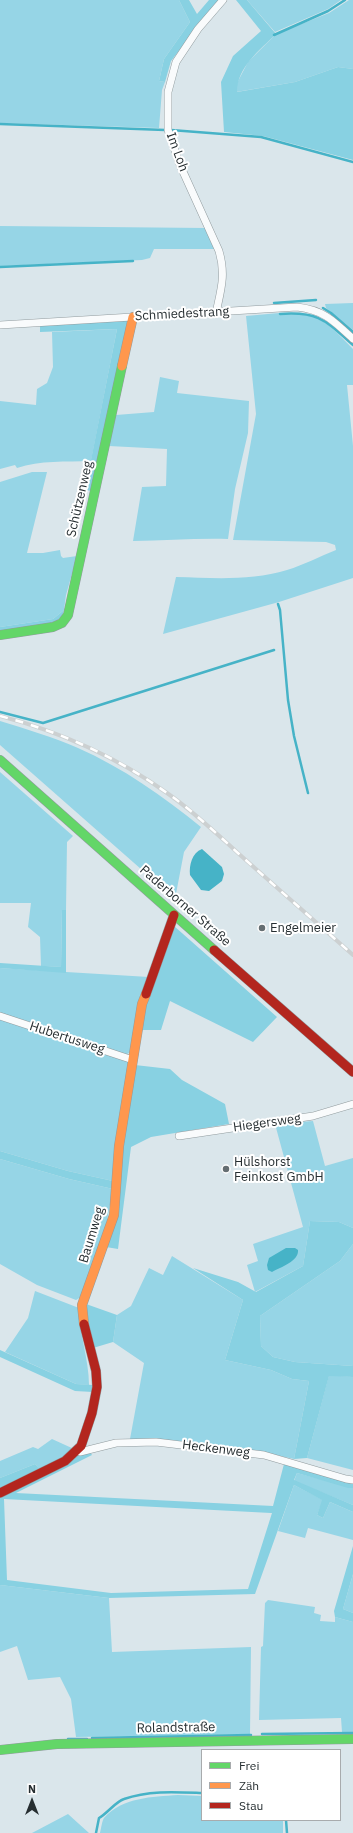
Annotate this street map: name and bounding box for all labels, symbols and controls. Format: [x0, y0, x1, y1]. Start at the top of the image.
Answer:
street label: Im Loh [163, 130, 191, 174]
street label: Schmiedestrang [134, 304, 230, 324]
street label: Schützenweg [64, 459, 96, 539]
street label: Paderborner Straße [136, 862, 234, 950]
place label: Engelmeier [270, 920, 336, 936]
marker: Engelmeier [257, 923, 267, 933]
street label: Hubertusweg [27, 1019, 107, 1057]
street label: Hiegersweg [232, 1111, 302, 1135]
place label: Hülshorst Feinkost GmbH [234, 1154, 324, 1185]
marker: Hülshorst Feinkost GmbH [221, 1164, 231, 1174]
street label: Baumweg [76, 1205, 108, 1265]
street label: Heckenweg [181, 1437, 251, 1461]
street label: Rolandstraße [137, 1720, 215, 1736]
legend [201, 1749, 341, 1821]
text: Frei [239, 1758, 259, 1773]
text: Zäh [239, 1778, 259, 1793]
north arrow [12, 1781, 52, 1821]
text: N [28, 1782, 36, 1796]
text: Stau [239, 1798, 263, 1813]

